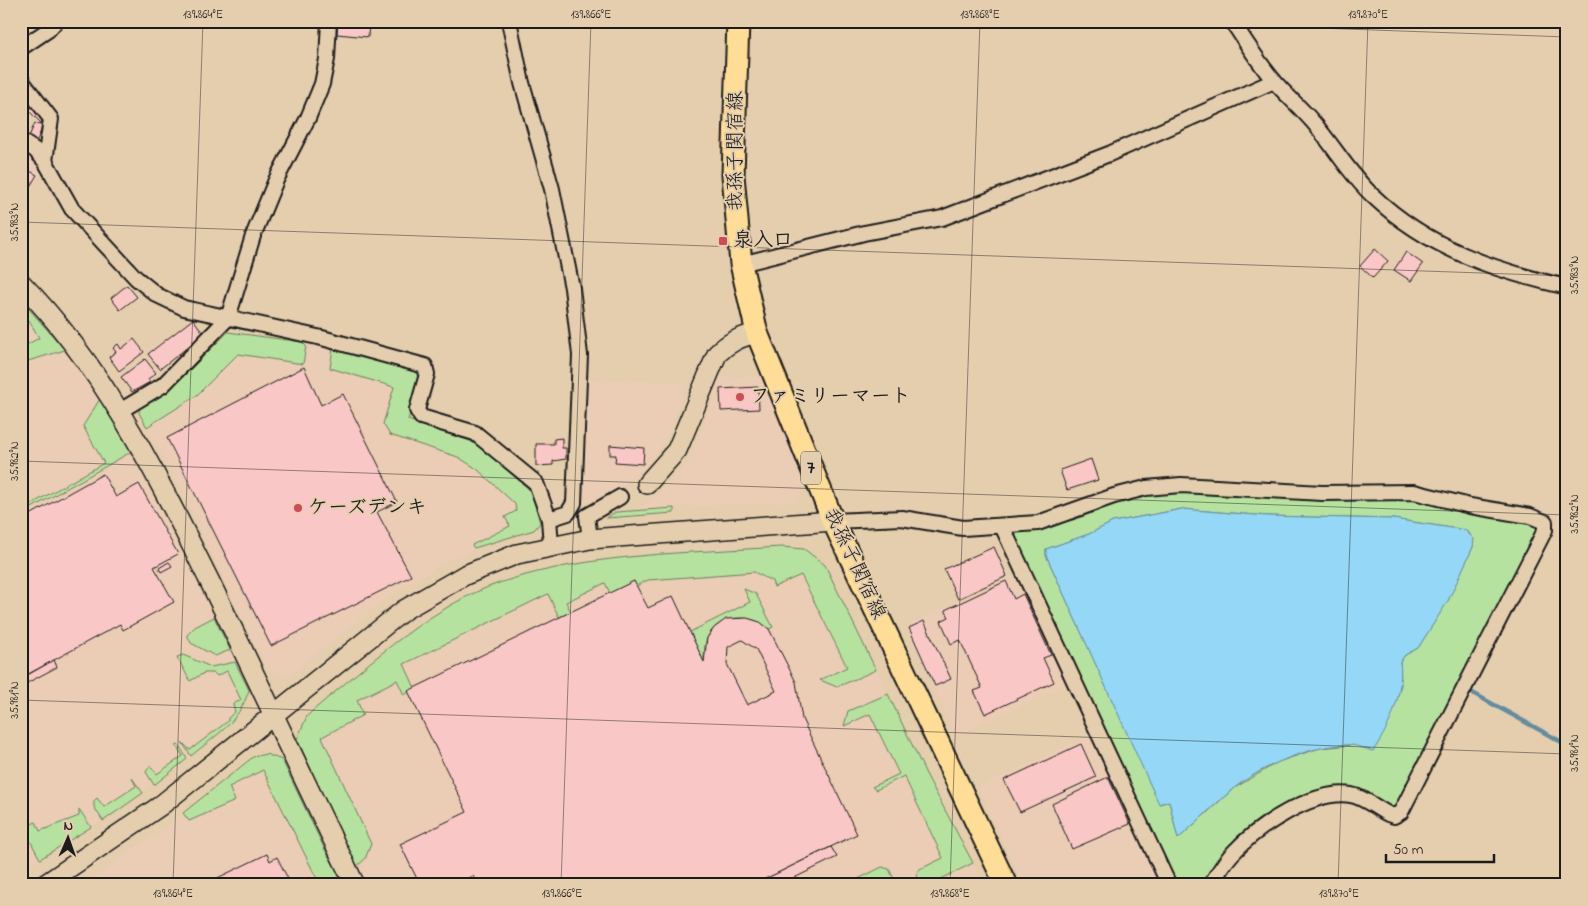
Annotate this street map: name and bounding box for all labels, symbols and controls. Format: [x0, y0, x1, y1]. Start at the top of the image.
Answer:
text: 139.864°E [183, 6, 223, 24]
text: 139.866°E [571, 6, 611, 24]
text: 139.868°E [960, 6, 1000, 24]
text: 139.870°E [1348, 6, 1388, 24]
street label: 我孫子関宿線 [722, 91, 751, 211]
text: 35.983°N [6, 203, 24, 241]
place label: 泉入口 [733, 227, 793, 256]
marker: 泉入口 [717, 235, 729, 247]
text: 35.983°N [1566, 256, 1584, 294]
place label: ファミリーマート [750, 383, 911, 412]
marker: ファミリーマート [734, 391, 746, 403]
text: 35.982°N [6, 441, 24, 481]
road number: 7 [801, 452, 821, 484]
place label: ケーズデンキ [308, 494, 426, 523]
text: 35.982°N [1566, 494, 1584, 534]
marker: ケーズデンキ [292, 502, 304, 514]
street label: 我孫子関宿線 [816, 503, 892, 625]
text: 35.981°N [6, 681, 24, 719]
text: 35.981°N [1566, 734, 1584, 772]
north arrow [42, 814, 92, 864]
text: N [63, 816, 73, 837]
scale bar [1386, 831, 1493, 863]
text: 50 m [1393, 839, 1424, 861]
text: 139.864°E [153, 885, 193, 903]
text: 139.866°E [542, 885, 582, 903]
text: 139.868°E [930, 885, 970, 903]
text: 139.870°E [1319, 885, 1359, 903]

